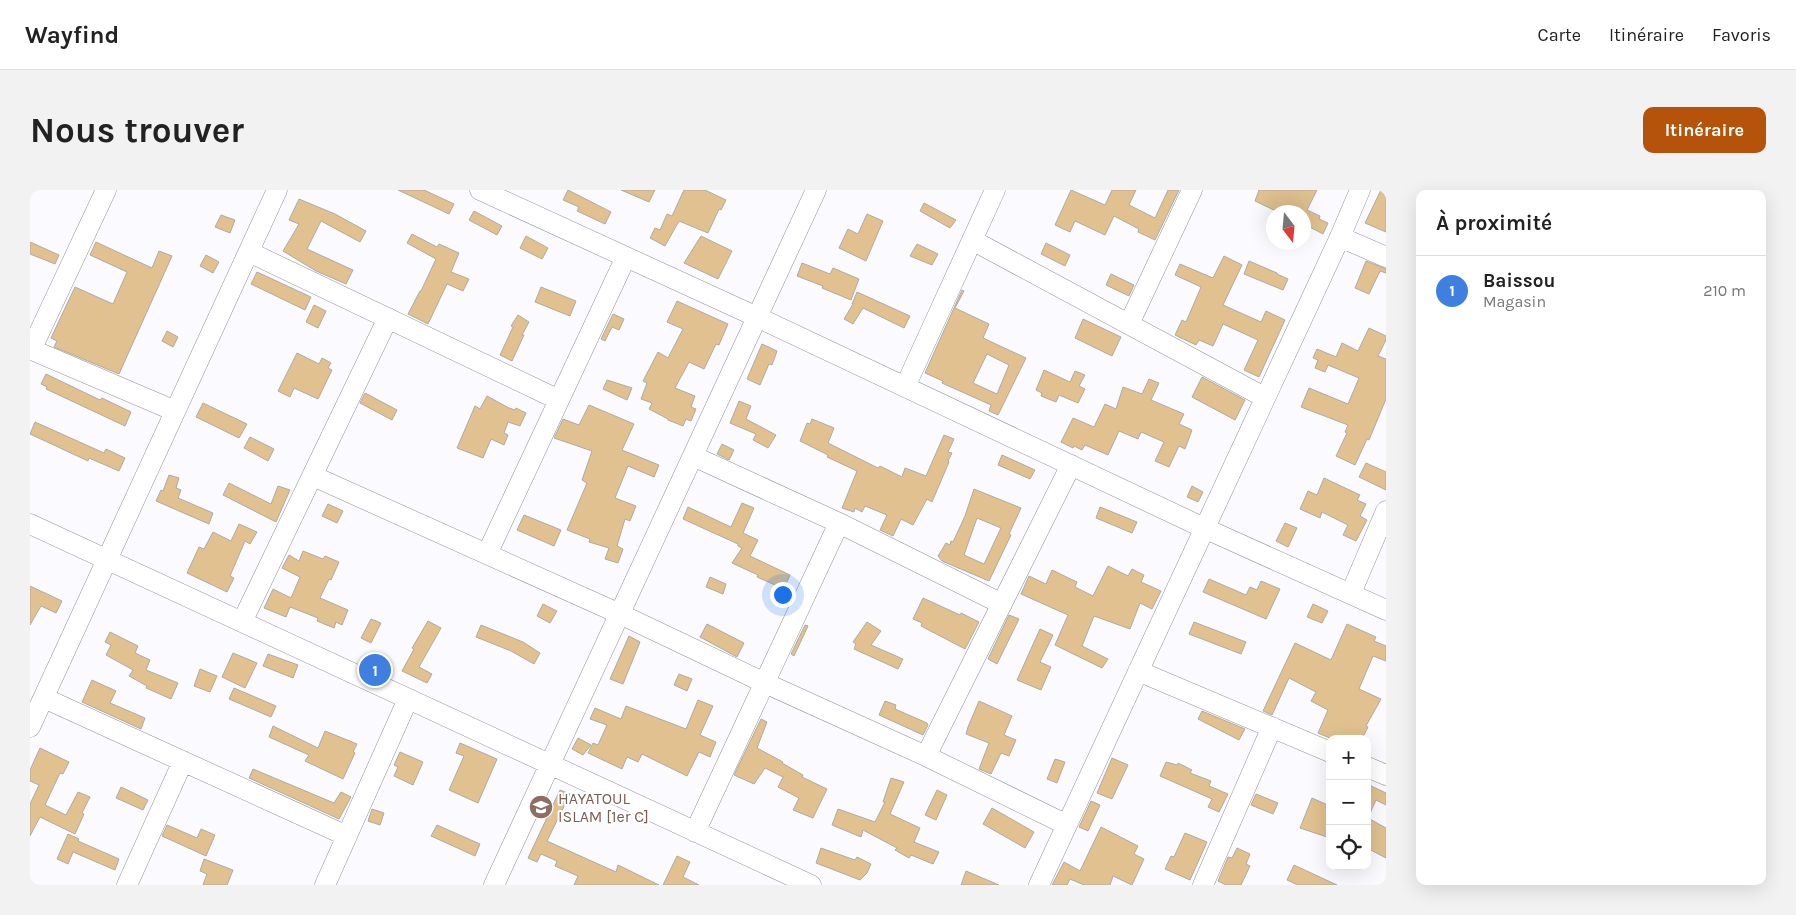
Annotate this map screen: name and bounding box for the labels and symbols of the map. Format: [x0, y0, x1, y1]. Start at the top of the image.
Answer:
north arrow [1266, 205, 1311, 250]
your location [770, 582, 796, 608]
pin: 1 [359, 651, 391, 689]
place label: HAYATOUL ISLAM [1er C] [558, 789, 649, 826]
school or university icon: HAYATOUL ISLAM [1er C] [528, 794, 554, 820]

